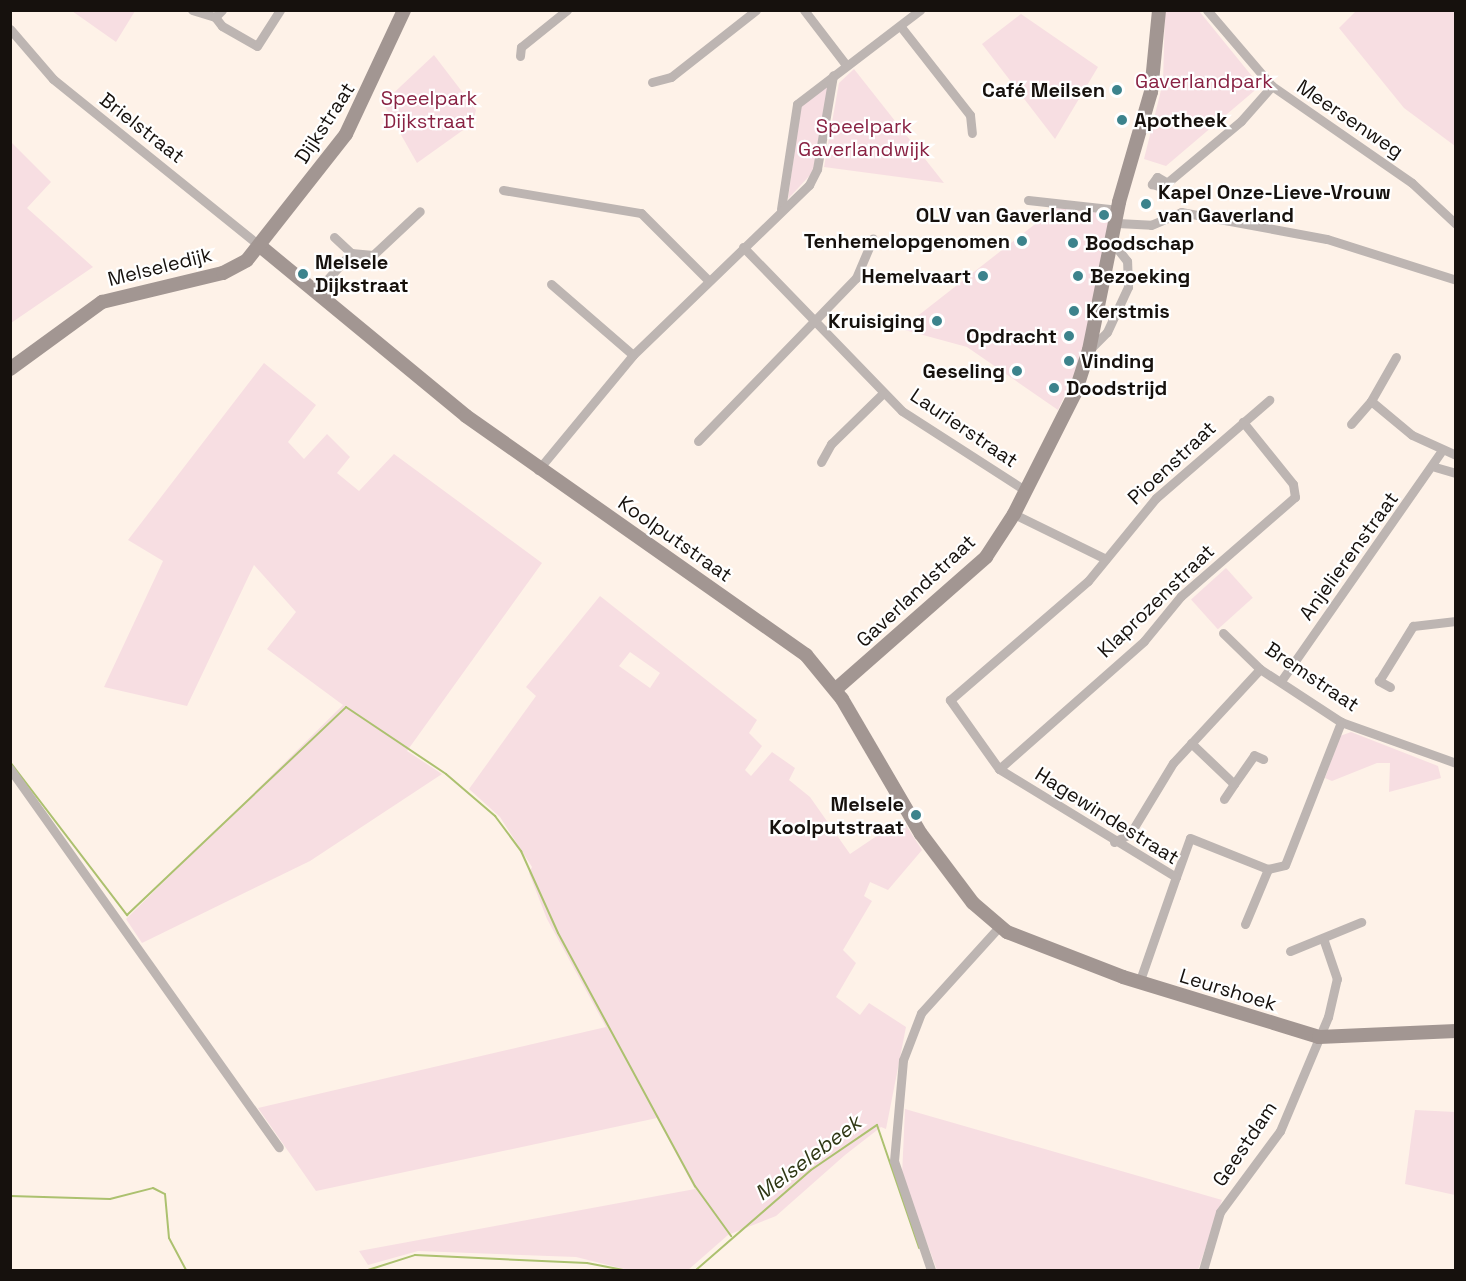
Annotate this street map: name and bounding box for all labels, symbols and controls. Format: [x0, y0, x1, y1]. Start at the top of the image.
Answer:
park label: Gaverlandpark [1135, 69, 1273, 93]
street label: Meersenweg [1292, 75, 1408, 163]
street label: Dijkstraat [290, 78, 360, 168]
place label: Café Meilsen [982, 78, 1105, 102]
marker: Café Meilsen [1110, 83, 1124, 97]
park label: Speelpark Dijkstraat [381, 86, 477, 133]
street label: Brielstraat [95, 88, 189, 168]
place label: Apotheek [1134, 108, 1227, 132]
marker: Apotheek [1115, 113, 1129, 127]
park label: Speelpark Gaverlandwijk [798, 115, 930, 162]
place label: Kapel Onze-Lieve-Vrouw van Gaverland [1158, 180, 1391, 227]
marker: Kapel Onze-Lieve-Vrouw van Gaverland [1139, 197, 1153, 211]
place label: OLV van Gaverland [916, 203, 1092, 227]
marker: OLV van Gaverland [1097, 208, 1111, 222]
place label: Tenhemelopgenomen [804, 229, 1010, 253]
place label: Boodschap [1085, 231, 1194, 255]
marker: Tenhemelopgenomen [1015, 234, 1029, 248]
marker: Boodschap [1066, 236, 1080, 250]
street label: Melseledijk [105, 242, 215, 292]
place label: Melsele Dijkstraat [315, 250, 409, 297]
place label: Hemelvaart [862, 264, 971, 288]
place label: Bezoeking [1090, 264, 1190, 288]
marker: Melsele Dijkstraat [296, 267, 310, 281]
marker: Hemelvaart [976, 269, 990, 283]
marker: Bezoeking [1071, 269, 1085, 283]
place label: Kerstmis [1086, 299, 1170, 323]
marker: Kerstmis [1067, 304, 1081, 318]
place label: Kruisiging [828, 309, 925, 333]
marker: Kruisiging [930, 314, 944, 328]
place label: Opdracht [966, 324, 1057, 348]
marker: Opdracht [1062, 329, 1076, 343]
place label: Vinding [1081, 349, 1154, 373]
marker: Vinding [1062, 354, 1076, 368]
place label: Geseling [922, 359, 1005, 383]
marker: Geseling [1010, 364, 1024, 378]
place label: Doodstrijd [1066, 376, 1167, 400]
marker: Doodstrijd [1047, 381, 1061, 395]
street label: Laurierstraat [906, 383, 1022, 473]
street label: Pioenstraat [1123, 416, 1221, 510]
street label: Anjelierenstraat [1294, 487, 1404, 625]
street label: Koolputstraat [613, 491, 737, 587]
street label: Gaverlandstraat [852, 530, 980, 652]
street label: Klaprozenstraat [1093, 539, 1219, 663]
street label: Bremstraat [1261, 637, 1363, 717]
street label: Hagewindestraat [1031, 762, 1183, 870]
place label: Melsele Koolputstraat [769, 792, 904, 839]
marker: Melsele Koolputstraat [909, 808, 923, 822]
street label: Leurshoek [1177, 964, 1279, 1016]
street label: Geestdam [1208, 1097, 1282, 1191]
water label: Melselebeek [750, 1110, 866, 1206]

